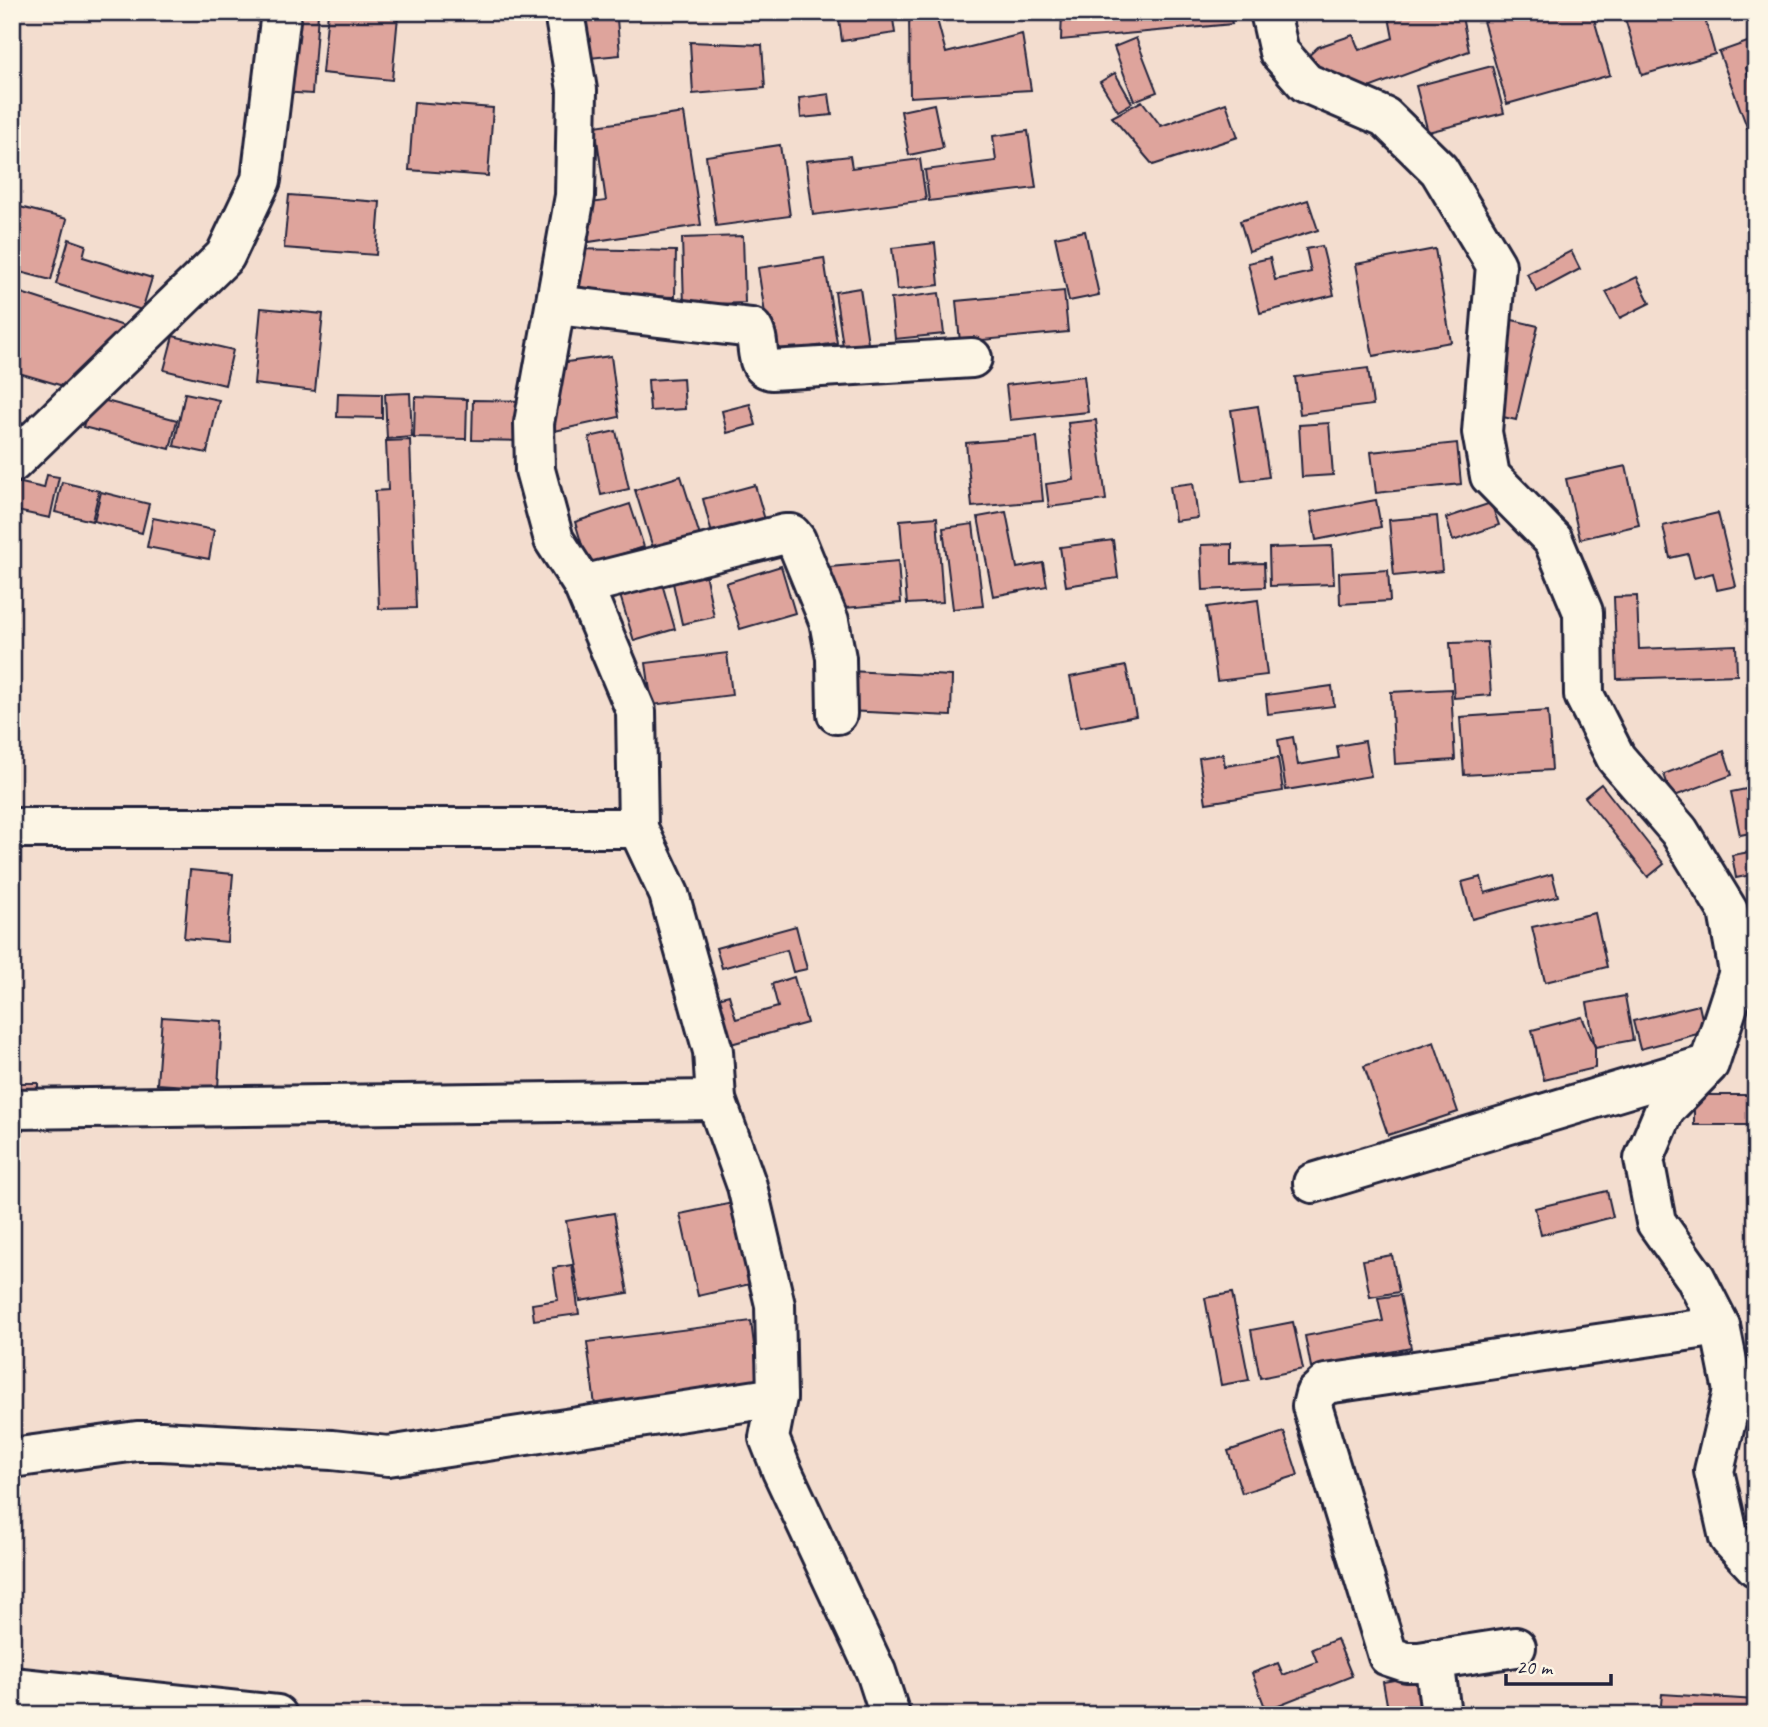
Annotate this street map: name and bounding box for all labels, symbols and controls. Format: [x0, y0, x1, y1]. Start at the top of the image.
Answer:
scale bar [1506, 1643, 1610, 1687]
text: 20 m [1516, 1654, 1554, 1680]

